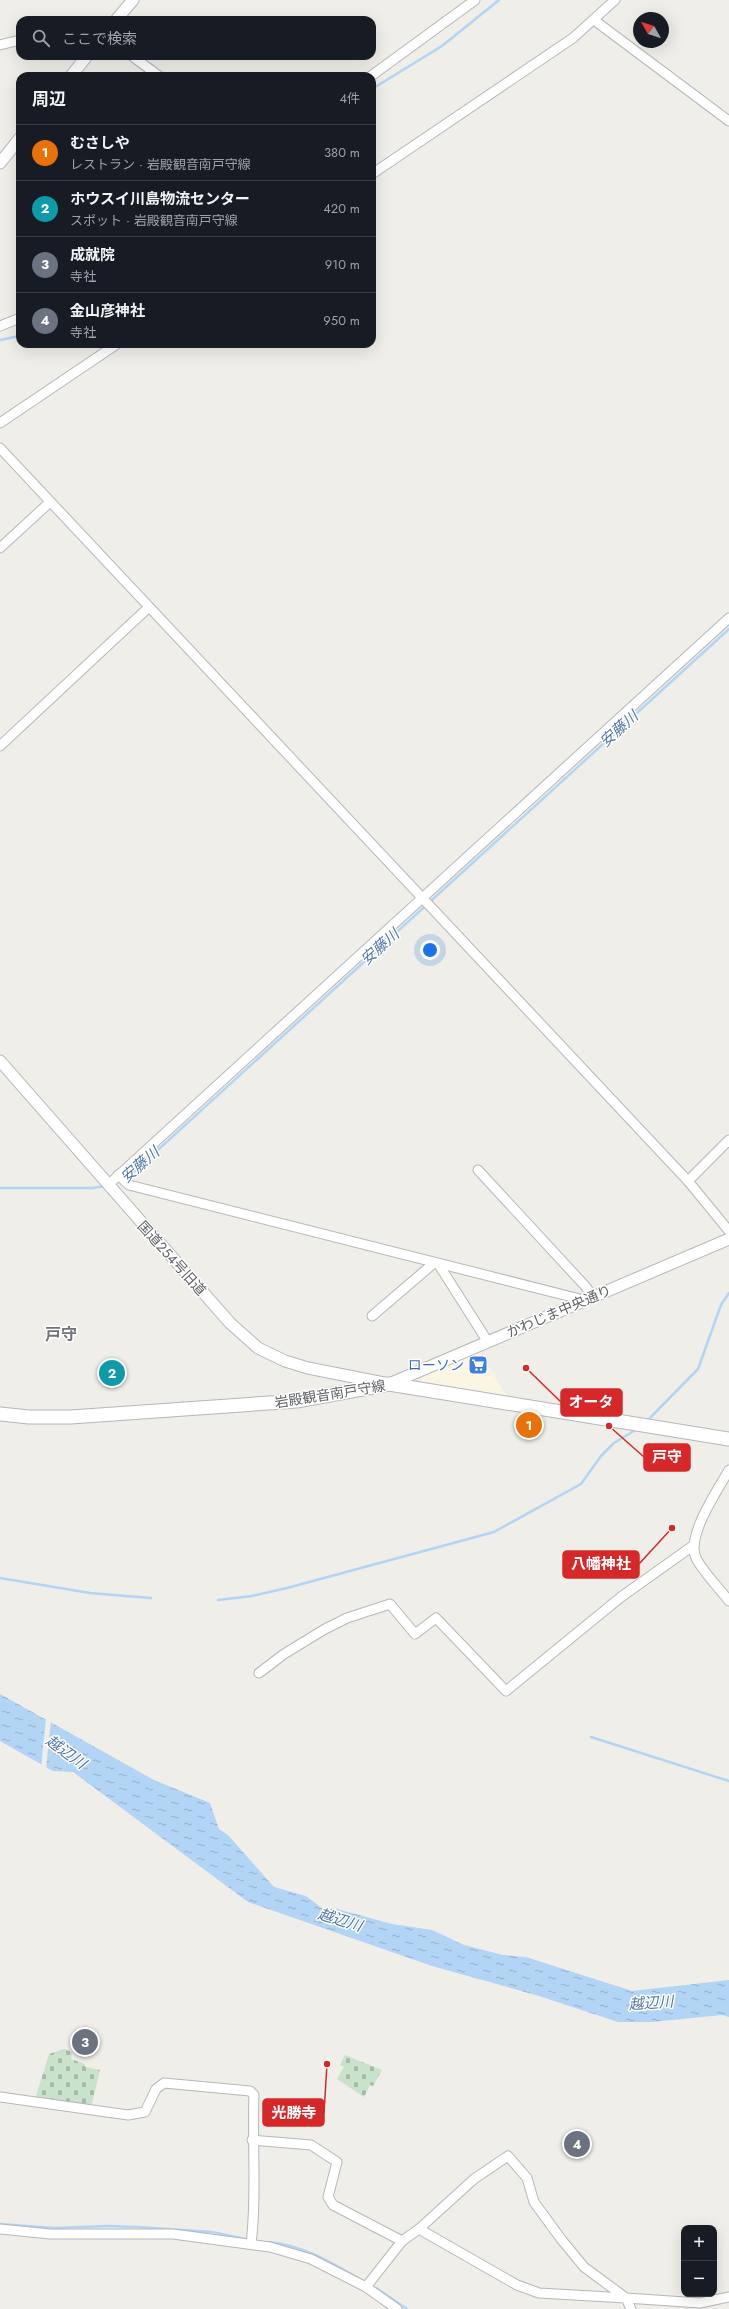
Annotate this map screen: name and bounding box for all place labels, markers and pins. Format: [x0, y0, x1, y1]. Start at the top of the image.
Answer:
supermarket icon: ローソン [467, 1354, 489, 1376]
place label: ローソン [408, 1355, 464, 1375]
pin: 2 [99, 1358, 125, 1388]
callout: オータ [561, 1389, 622, 1416]
pin: 1 [516, 1410, 542, 1440]
callout: 戸守 [644, 1444, 690, 1471]
callout: 八幡神社 [563, 1551, 639, 1578]
pin: 3 [72, 2027, 98, 2057]
callout: 光勝寺 [263, 2099, 324, 2126]
pin: 4 [564, 2129, 590, 2159]

